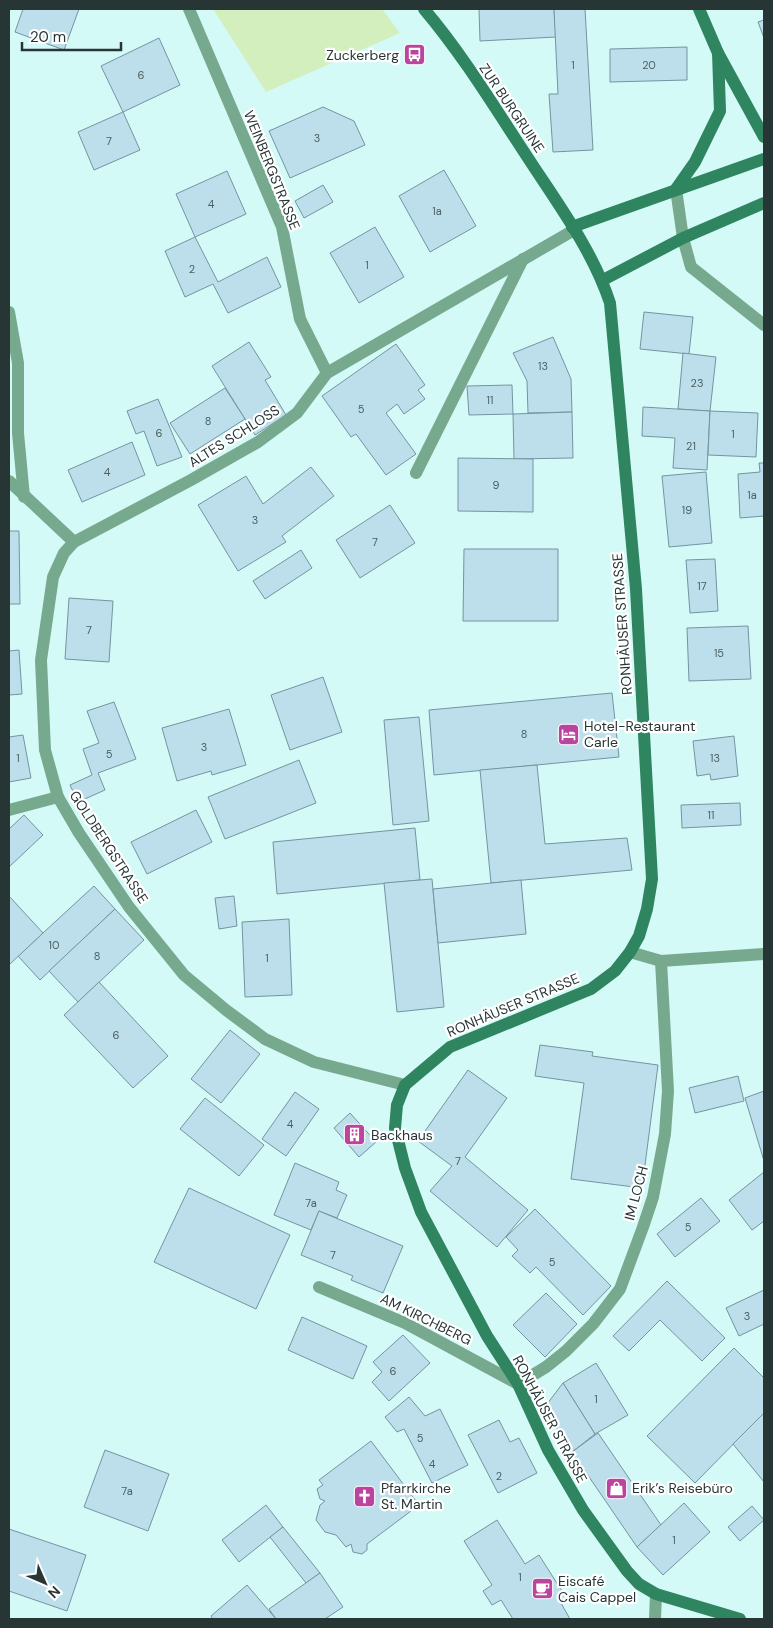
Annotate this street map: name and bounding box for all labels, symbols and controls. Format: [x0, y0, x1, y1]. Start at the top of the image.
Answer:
scale bar [22, 20, 121, 52]
text: 20 m [30, 27, 66, 47]
bus stop icon: Zuckerberg [403, 43, 427, 67]
place label: Zuckerberg [326, 46, 399, 64]
house number: 1 [571, 58, 575, 72]
house number: 20 [642, 58, 656, 72]
street label: ZUR BURGRUINE [476, 60, 548, 156]
house number: 6 [138, 68, 145, 82]
street label: WEINBERGSTRASSE [240, 108, 304, 232]
house number: 3 [314, 131, 320, 145]
house number: 7 [106, 134, 112, 148]
house number: 4 [208, 197, 215, 211]
house number: 1a [432, 204, 442, 218]
house number: 1 [365, 258, 369, 272]
house number: 2 [189, 262, 195, 276]
house number: 13 [538, 359, 548, 373]
house number: 23 [691, 376, 703, 390]
house number: 11 [487, 393, 493, 407]
street label: ALTES SCHLOSS [185, 401, 283, 471]
house number: 5 [358, 402, 365, 416]
house number: 8 [205, 414, 211, 428]
house number: 6 [156, 426, 163, 440]
house number: 1 [731, 427, 735, 441]
house number: 21 [686, 439, 696, 453]
house number: 4 [104, 465, 111, 479]
house number: 9 [493, 478, 500, 492]
house number: 1a [747, 488, 757, 502]
house number: 19 [682, 503, 692, 517]
house number: 3 [252, 513, 258, 527]
house number: 7 [372, 535, 378, 549]
street label: RONHÄUSER STRASSE [608, 552, 636, 695]
house number: 17 [697, 579, 707, 593]
house number: 7 [86, 623, 92, 637]
house number: 15 [714, 646, 724, 660]
place label: Hotel-Restaurant Carle [584, 717, 696, 751]
hotel icon: Hotel-Restaurant Carle [556, 722, 580, 746]
house number: 8 [521, 727, 527, 741]
house number: 3 [201, 740, 207, 754]
house number: 5 [106, 747, 113, 761]
house number: 1 [16, 751, 20, 765]
house number: 13 [710, 751, 720, 765]
street label: GOLDBERGSTRASSE [66, 787, 152, 907]
house number: 11 [708, 808, 714, 822]
house number: 10 [49, 938, 59, 952]
house number: 8 [94, 949, 100, 963]
house number: 1 [265, 951, 269, 965]
street label: RONHÄUSER STRASSE [444, 969, 582, 1041]
house number: 6 [113, 1028, 120, 1042]
house number: 4 [287, 1117, 294, 1131]
building icon: Backhaus [343, 1123, 367, 1147]
place label: Backhaus [371, 1126, 433, 1144]
house number: 7 [455, 1154, 461, 1168]
street label: IM LOCH [620, 1164, 652, 1222]
house number: 7a [305, 1196, 317, 1210]
house number: 5 [685, 1220, 692, 1234]
house number: 7 [330, 1248, 336, 1262]
house number: 5 [549, 1255, 556, 1269]
street label: AM KIRCHBERG [377, 1289, 475, 1349]
house number: 3 [744, 1309, 750, 1323]
street label: RONHÄUSER STRASSE [509, 1352, 591, 1486]
house number: 6 [390, 1364, 397, 1378]
house number: 1 [594, 1392, 598, 1406]
house number: 5 [417, 1431, 424, 1445]
house number: 4 [429, 1457, 436, 1471]
house number: 2 [496, 1469, 502, 1483]
shop icon: Erik’s Reisebüro [604, 1476, 628, 1500]
place label: Pfarrkirche St. Martin [381, 1479, 451, 1513]
place label: Erik’s Reisebüro [632, 1479, 733, 1497]
house number: 7a [121, 1484, 133, 1498]
church icon: Pfarrkirche St. Martin [353, 1484, 377, 1508]
house number: 1 [672, 1533, 676, 1547]
north arrow [20, 1558, 70, 1608]
house number: 1 [518, 1570, 522, 1584]
place label: Eiscafé Cais Cappel [558, 1572, 636, 1606]
cafe icon: Eiscafé Cais Cappel [530, 1577, 554, 1601]
text: N [44, 1582, 64, 1602]

